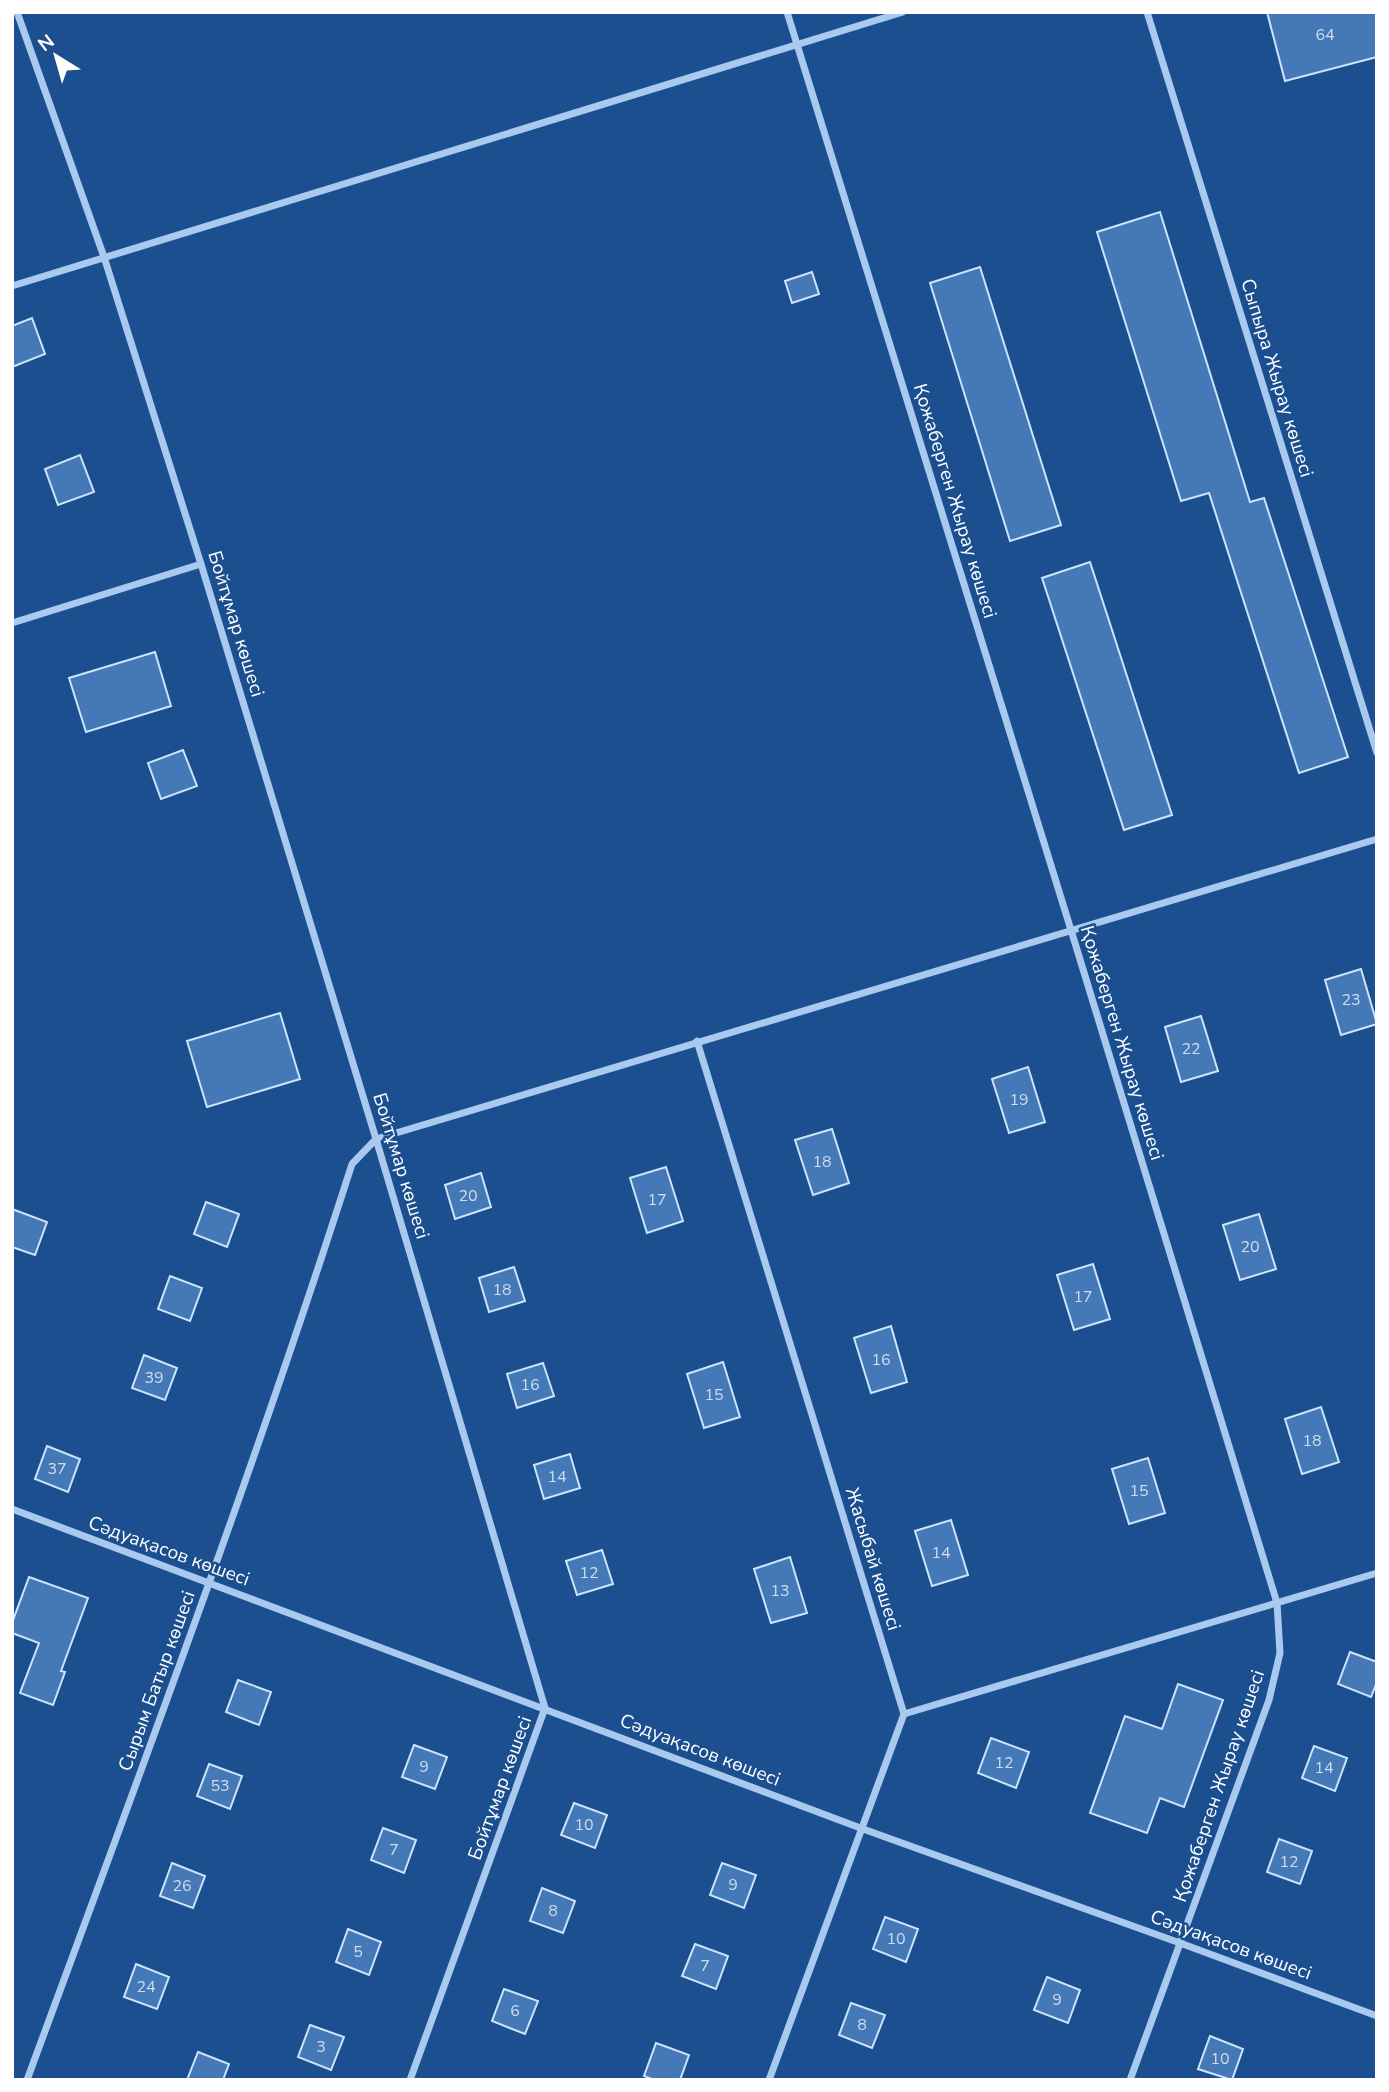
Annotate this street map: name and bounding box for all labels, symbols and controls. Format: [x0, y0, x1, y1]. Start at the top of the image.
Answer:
north arrow [21, 21, 91, 91]
house number: 64 [1315, 24, 1335, 46]
text: N [33, 29, 60, 58]
street label: Сыпыра Жырау көшесі [1234, 275, 1320, 481]
street label: Қожаберген Жырау көшесі [907, 381, 1003, 621]
street label: Бойтұмар көшесі [201, 548, 271, 700]
street label: Қожаберген Жырау көшесі [1074, 923, 1170, 1163]
house number: 23 [1341, 989, 1361, 1011]
house number: 22 [1181, 1038, 1201, 1060]
house number: 19 [1009, 1089, 1029, 1111]
street label: Бойтұмар көшесі [366, 1090, 436, 1242]
house number: 18 [812, 1151, 832, 1173]
house number: 20 [458, 1185, 478, 1207]
house number: 17 [647, 1189, 667, 1211]
house number: 20 [1240, 1236, 1260, 1258]
house number: 18 [492, 1279, 512, 1301]
house number: 17 [1073, 1286, 1093, 1308]
house number: 16 [871, 1349, 891, 1371]
house number: 39 [144, 1367, 164, 1389]
house number: 16 [520, 1374, 540, 1396]
house number: 15 [704, 1384, 724, 1406]
house number: 18 [1302, 1430, 1322, 1452]
house number: 37 [47, 1458, 67, 1480]
house number: 14 [547, 1466, 567, 1488]
house number: 15 [1129, 1480, 1149, 1502]
street label: Жасыбай көшесі [839, 1484, 907, 1634]
street label: Сәдуақасов көшесі [85, 1510, 253, 1592]
house number: 14 [931, 1542, 951, 1564]
house number: 12 [579, 1562, 599, 1584]
house number: 13 [770, 1580, 790, 1602]
street label: Сырым Батыр көшесі [112, 1587, 202, 1775]
street label: Қожаберген Жырау көшесі [1167, 1666, 1271, 1906]
street label: Сәдуақасов көшесі [616, 1707, 784, 1793]
street label: Бойтұмар көшесі [462, 1712, 538, 1864]
house number: 12 [994, 1752, 1014, 1774]
house number: 9 [419, 1756, 429, 1778]
house number: 14 [1314, 1757, 1334, 1779]
house number: 53 [210, 1775, 230, 1797]
house number: 10 [574, 1814, 594, 1836]
house number: 7 [389, 1839, 399, 1861]
house number: 12 [1279, 1851, 1299, 1873]
house number: 9 [728, 1874, 738, 1896]
house number: 26 [172, 1875, 192, 1897]
house number: 8 [548, 1900, 558, 1922]
street label: Сәдуақасов көшесі [1147, 1904, 1315, 1986]
house number: 10 [886, 1928, 906, 1950]
house number: 5 [353, 1941, 363, 1963]
house number: 7 [700, 1955, 710, 1977]
house number: 24 [136, 1976, 156, 1998]
house number: 9 [1052, 1989, 1062, 2011]
house number: 6 [510, 2000, 520, 2022]
house number: 8 [857, 2014, 867, 2036]
house number: 3 [316, 2036, 326, 2058]
house number: 10 [1210, 2048, 1230, 2070]

